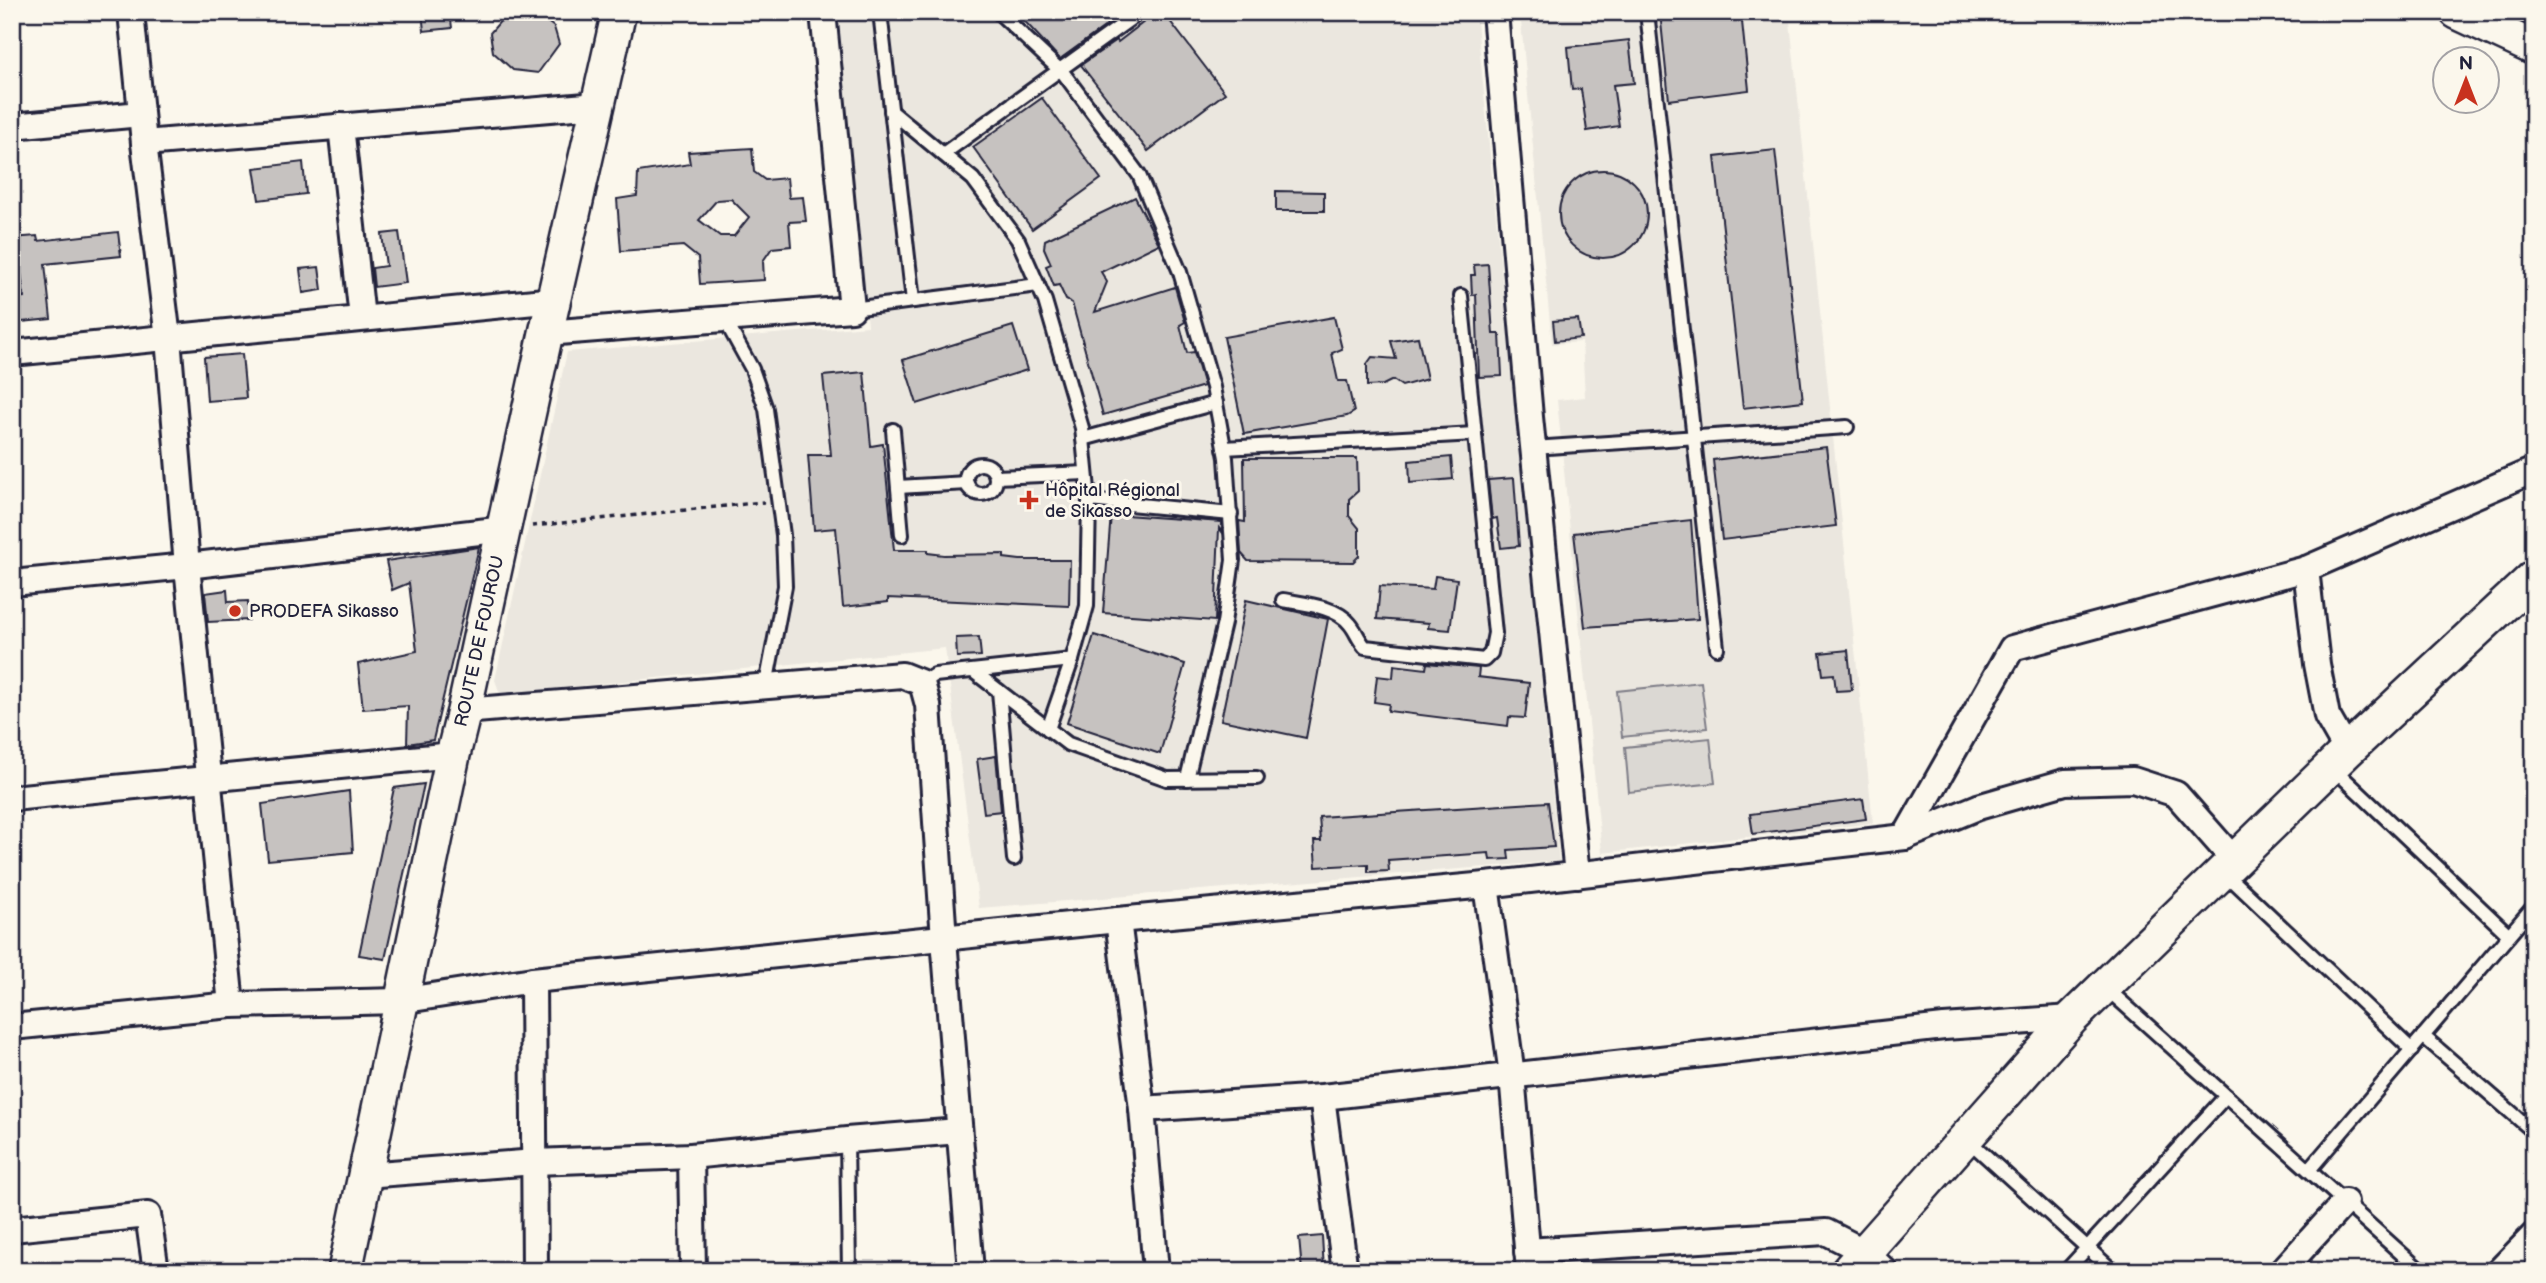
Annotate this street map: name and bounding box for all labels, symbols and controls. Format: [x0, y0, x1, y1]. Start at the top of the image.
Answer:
north arrow [2430, 46, 2500, 116]
text: N [2459, 53, 2473, 76]
place label: Hôpital Régional de Sikasso [1045, 480, 1180, 522]
marker: Hôpital Régional de Sikasso [1019, 490, 1039, 510]
street label: ROUTE DE FOUROU [450, 554, 508, 729]
place label: PRODEFA Sikasso [249, 601, 399, 622]
marker: PRODEFA Sikasso [227, 603, 243, 619]

